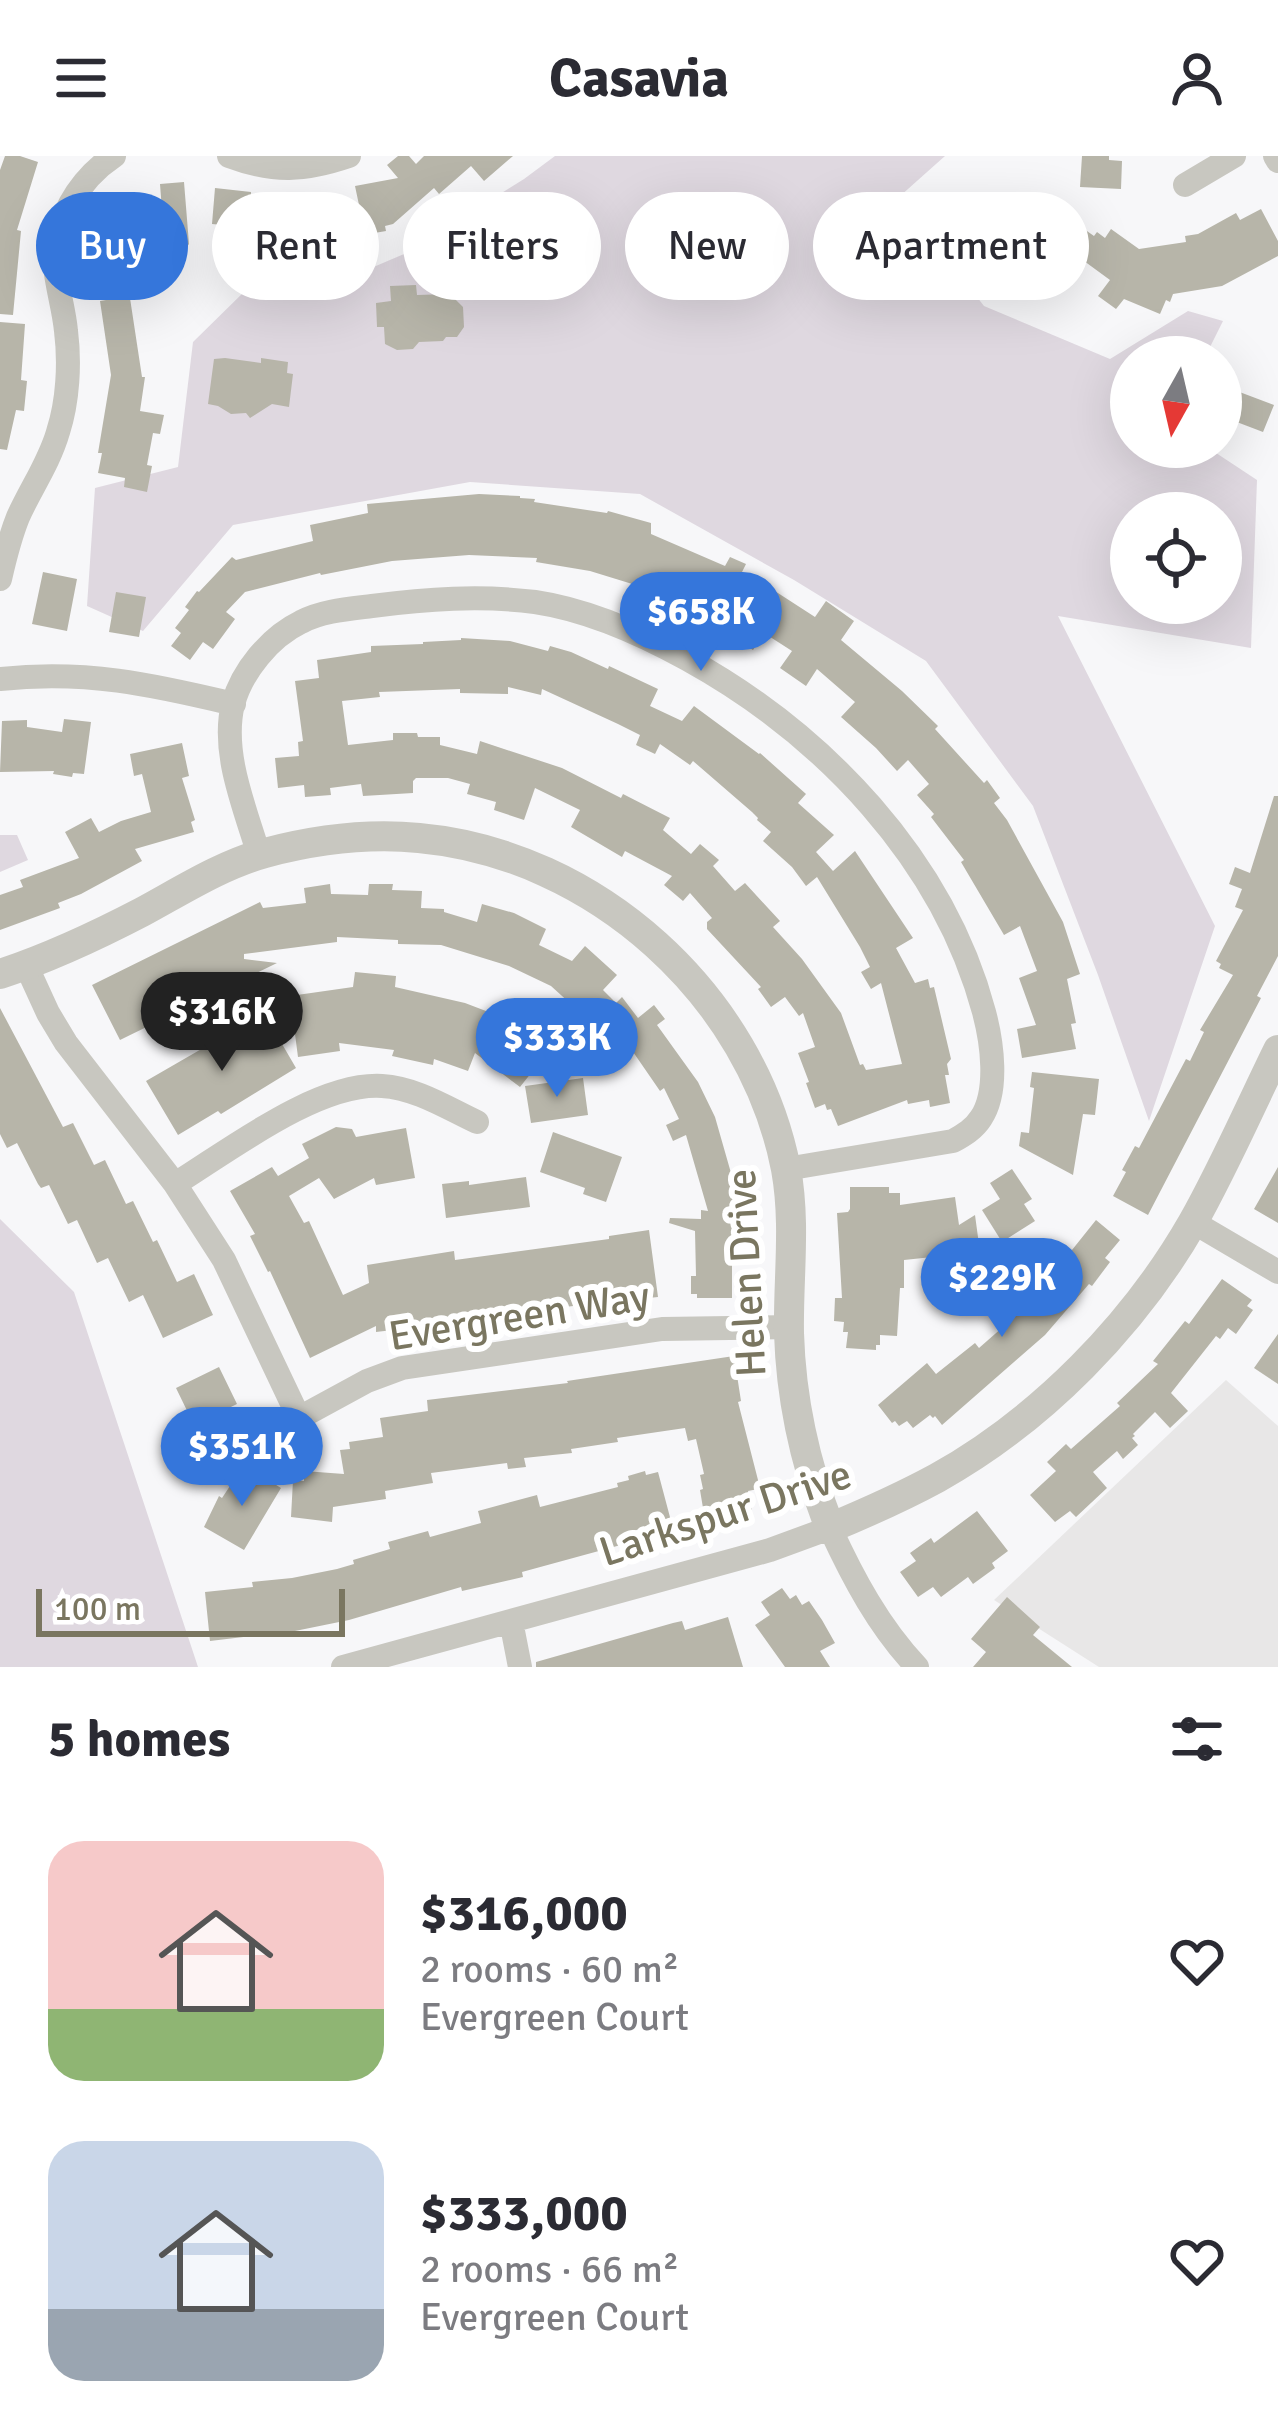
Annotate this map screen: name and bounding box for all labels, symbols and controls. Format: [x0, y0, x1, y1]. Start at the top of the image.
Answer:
icon: menu [48, 45, 114, 111]
text: Casavia [549, 45, 729, 112]
icon: person [1164, 45, 1230, 111]
chip: Buy [36, 192, 188, 300]
chip: Rent [212, 192, 379, 300]
chip: Filters [403, 192, 601, 300]
chip: New [625, 192, 789, 300]
chip: Apartment [813, 192, 1089, 300]
north arrow [1110, 336, 1242, 468]
map controls [1110, 336, 1242, 624]
button: locate [1110, 492, 1242, 624]
pin: $658K [617, 572, 785, 674]
text: $658K [647, 587, 755, 635]
pin: $316K [138, 972, 306, 1074]
text: $316K [168, 987, 276, 1035]
pin: $333K [473, 998, 641, 1100]
text: $333K [503, 1013, 611, 1061]
street label: Helen Drive [716, 1168, 777, 1378]
pin: $229K [918, 1238, 1086, 1340]
text: $229K [948, 1253, 1056, 1301]
street label: Evergreen Way [385, 1271, 654, 1362]
pin: $351K [158, 1407, 326, 1509]
text: $351K [188, 1422, 296, 1470]
street label: Larkspur Drive [593, 1449, 858, 1578]
scale bar [36, 1583, 345, 1636]
text: 100 m [54, 1589, 141, 1630]
icon: filters [1164, 1706, 1230, 1772]
text: 5 homes [48, 1708, 230, 1771]
text: $316,000 [420, 1882, 628, 1945]
icon: home [144, 1889, 288, 2033]
icon: heart [1164, 1928, 1230, 1994]
text: 2 rooms · 60 m² [420, 1945, 679, 1993]
text: Evergreen Court [420, 1993, 689, 2041]
text: $333,000 [420, 2182, 628, 2245]
icon: home [144, 2189, 288, 2333]
icon: heart [1164, 2228, 1230, 2294]
text: 2 rooms · 66 m² [420, 2245, 679, 2293]
text: Evergreen Court [420, 2293, 689, 2341]

